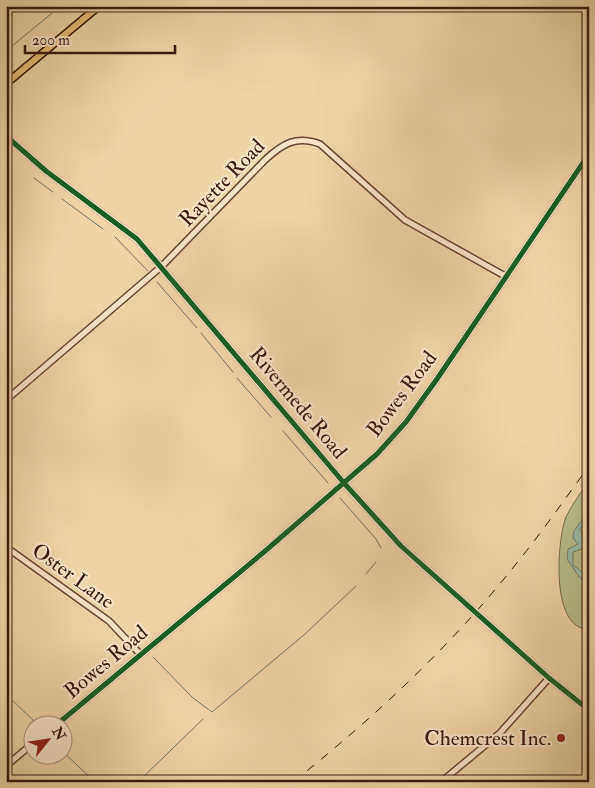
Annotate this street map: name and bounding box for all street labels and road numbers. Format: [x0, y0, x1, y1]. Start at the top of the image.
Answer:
street label: Rayette Road [173, 133, 271, 233]
street label: Rivermede Road [243, 341, 353, 465]
street label: Bowes Road [361, 345, 444, 442]
street label: Oster Lane [26, 537, 120, 615]
street label: Bowes Road [59, 619, 154, 705]

